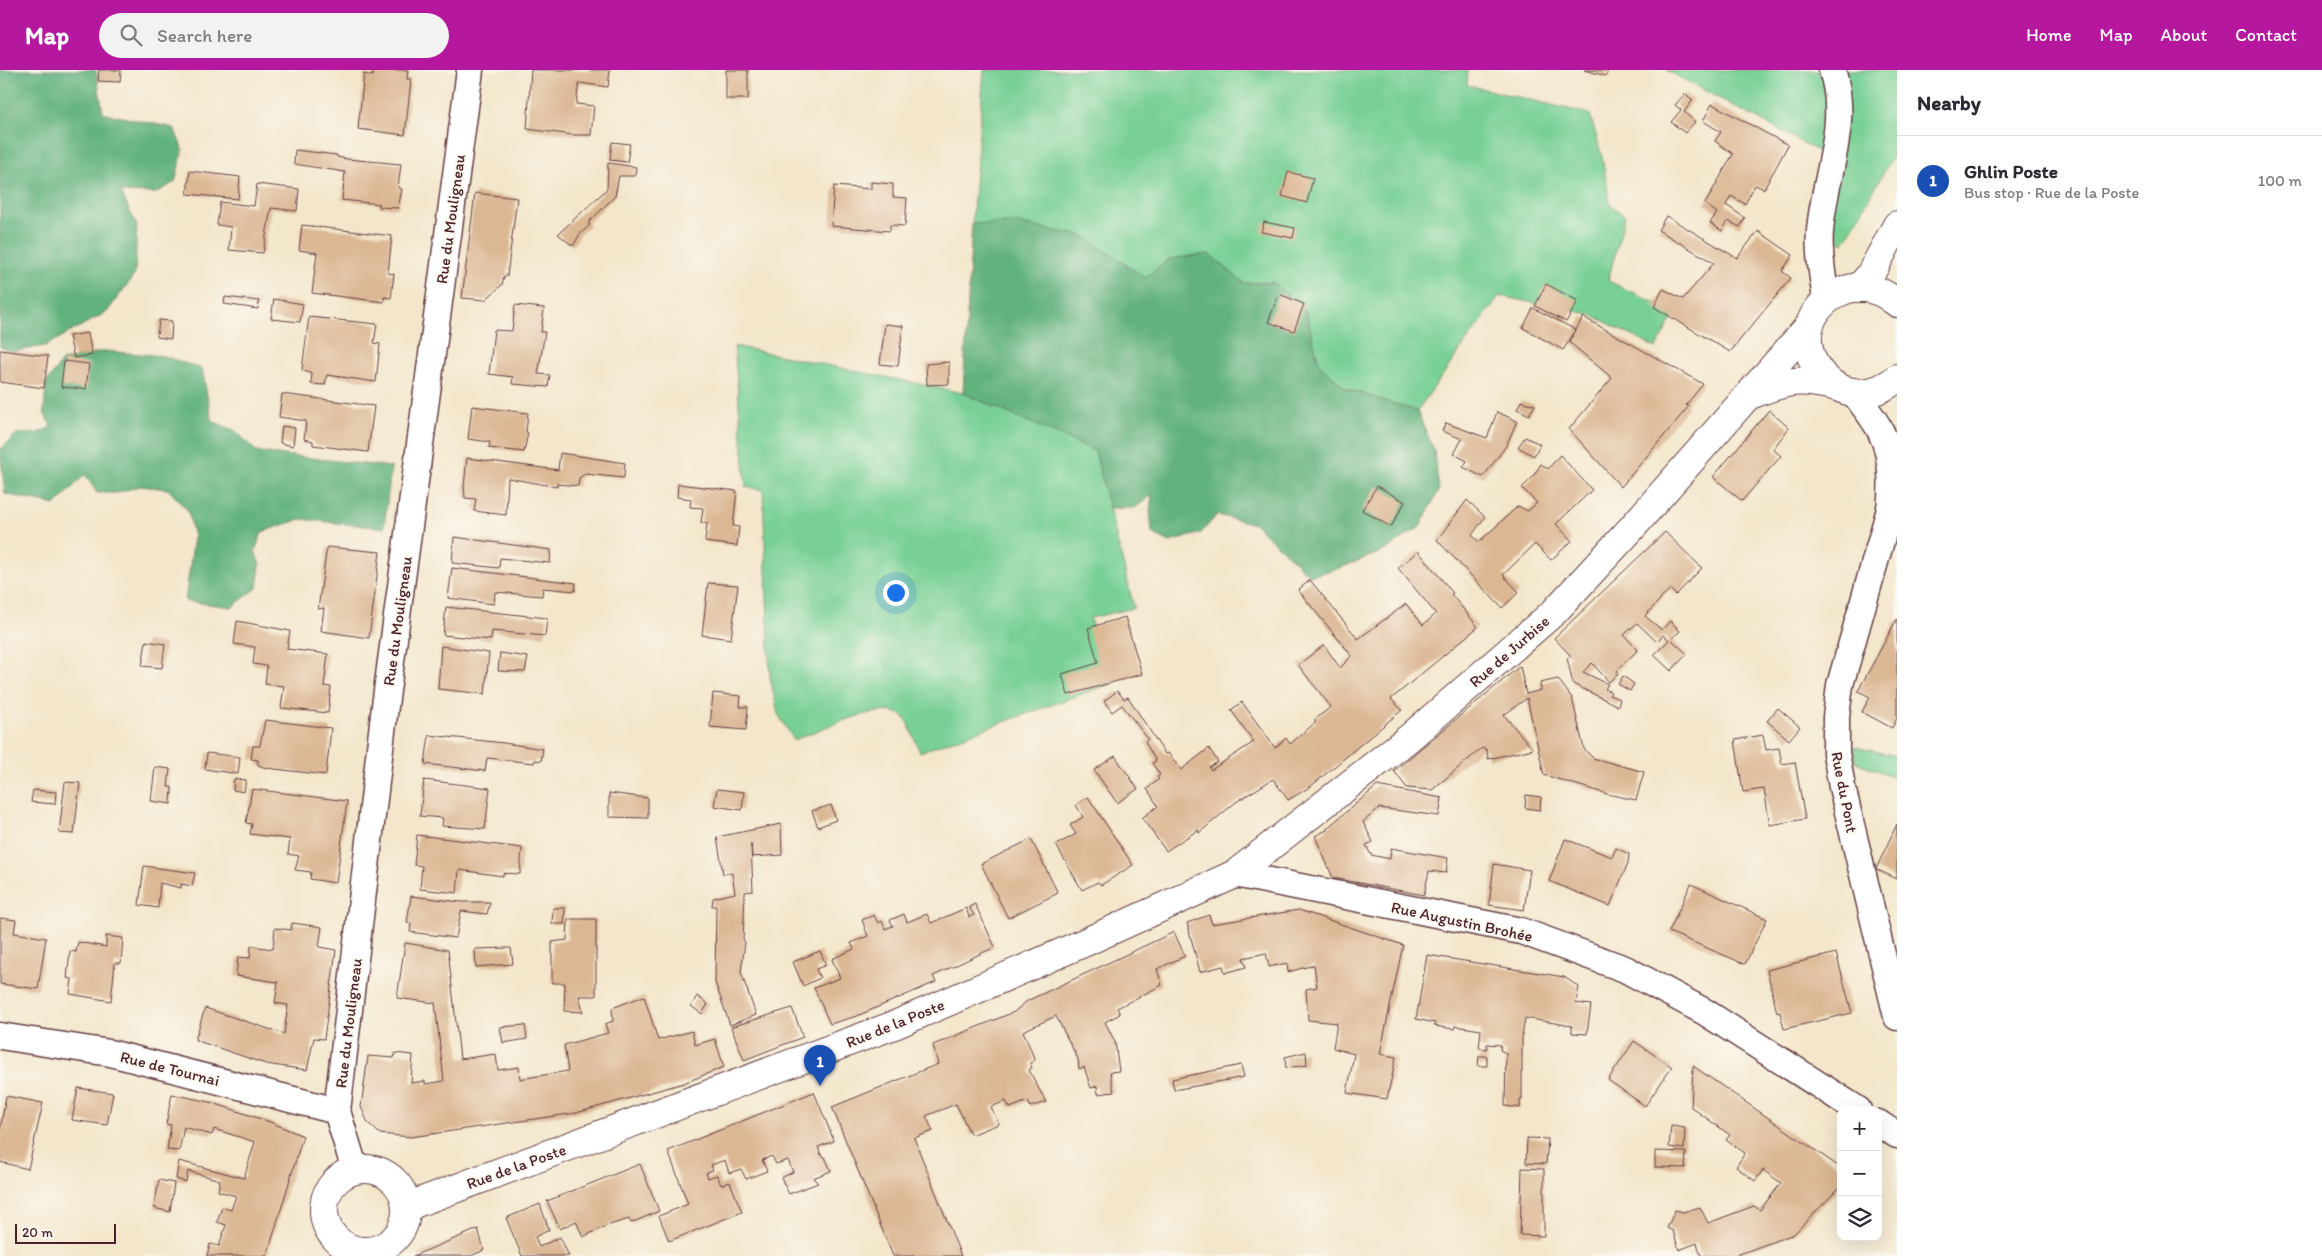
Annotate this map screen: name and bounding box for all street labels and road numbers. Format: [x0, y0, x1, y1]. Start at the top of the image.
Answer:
street label: Rue du Mouligneau [432, 153, 469, 285]
street label: Rue du Mouligneau [379, 555, 416, 687]
street label: Rue de Jurbise [1465, 611, 1553, 691]
street label: Rue du Pont [1827, 750, 1862, 834]
street label: Rue Augustin Brohée [1389, 897, 1534, 946]
street label: Rue du Mouligneau [331, 957, 366, 1089]
street label: Rue de la Poste [843, 995, 947, 1052]
street label: Rue de Tournai [118, 1047, 222, 1090]
street label: Rue de la Poste [464, 1140, 569, 1193]

